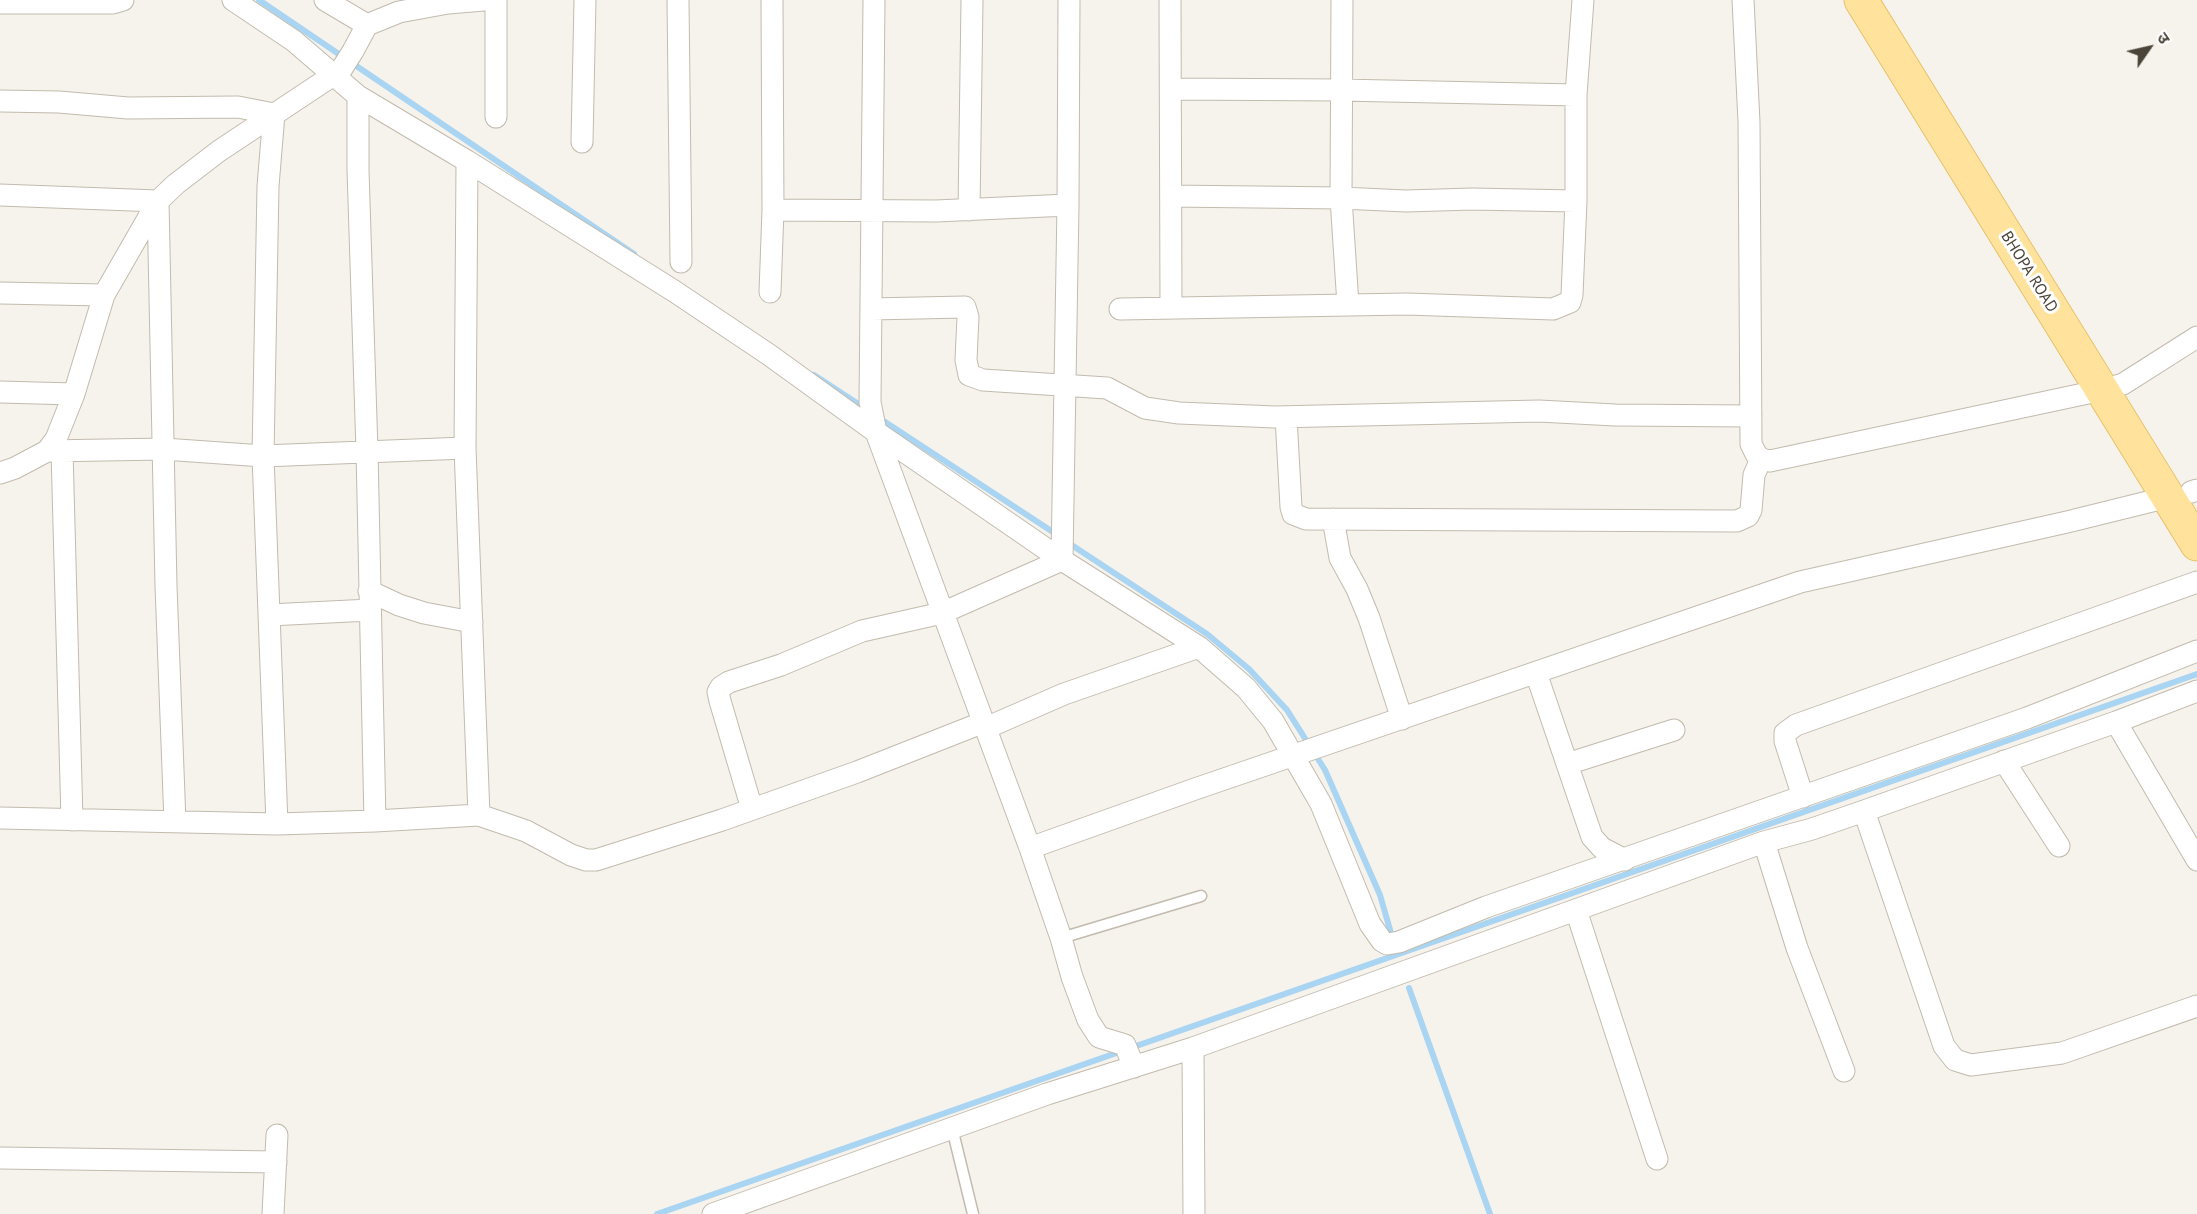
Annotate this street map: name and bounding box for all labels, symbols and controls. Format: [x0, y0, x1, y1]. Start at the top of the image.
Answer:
north arrow [2119, 18, 2179, 78]
text: उ [2153, 28, 2175, 47]
street label: BHOPA ROAD [1997, 228, 2061, 316]

